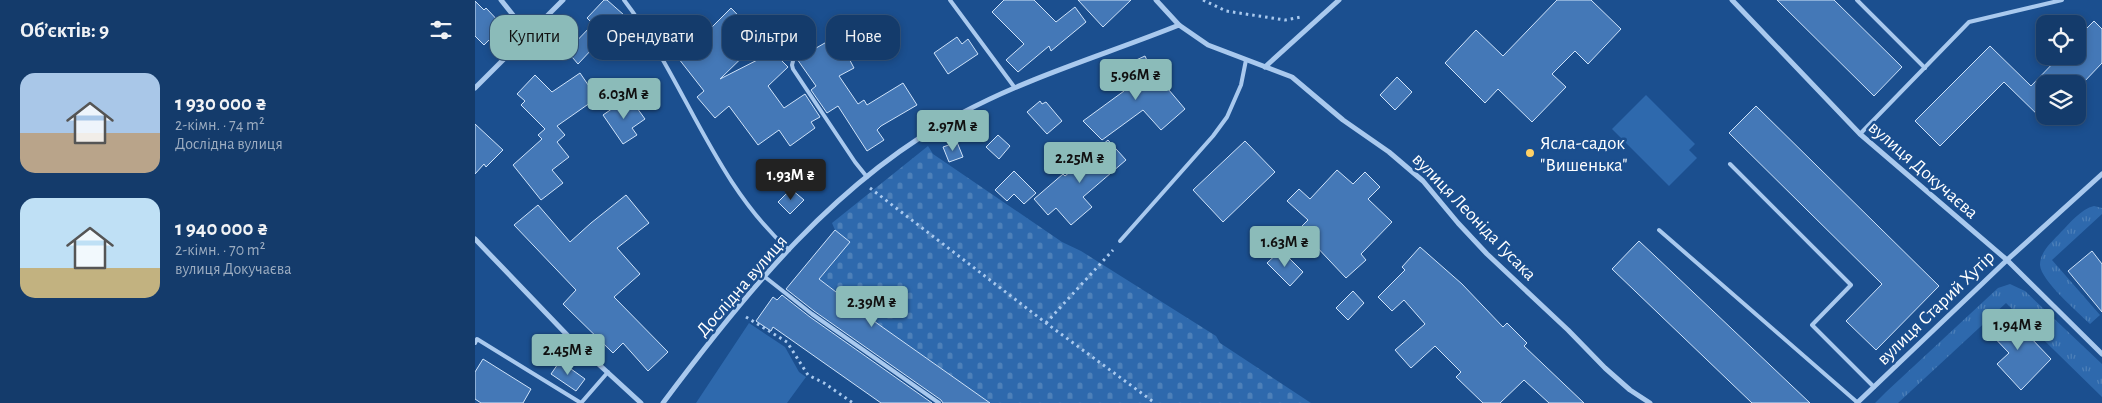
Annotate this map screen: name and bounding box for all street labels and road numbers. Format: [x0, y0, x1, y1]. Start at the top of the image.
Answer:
street label: вулиця Докучаєва [1865, 118, 1982, 223]
street label: вулиця Леоніда Гусака [1408, 150, 1540, 285]
street label: Дослідна вулиця [693, 231, 791, 340]
street label: вулиця Старий Хутір [1874, 247, 1999, 369]

